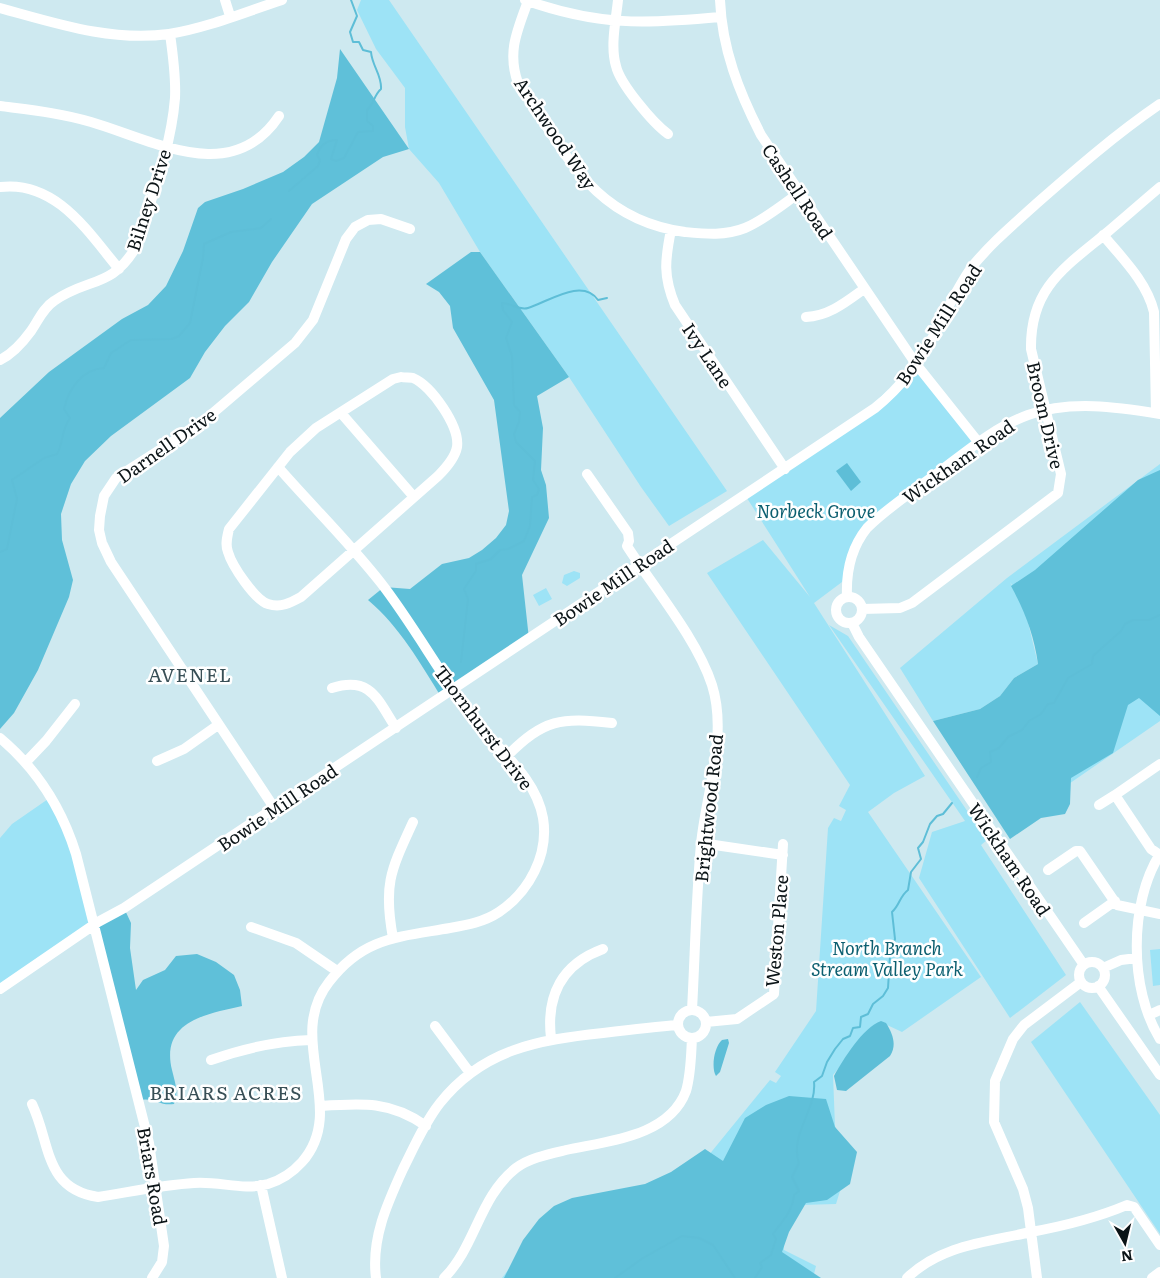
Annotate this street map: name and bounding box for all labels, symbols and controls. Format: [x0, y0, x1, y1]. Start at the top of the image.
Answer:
street label: Archwood Way [508, 71, 604, 195]
street label: Cashell Road [756, 138, 840, 244]
street label: Bilney Drive [119, 145, 177, 255]
street label: Bowie Mill Road [889, 258, 987, 390]
street label: Ivy Lane [676, 317, 740, 393]
street label: Broom Drive [1021, 359, 1071, 471]
street label: Darnell Drive [111, 401, 221, 489]
street label: Wickham Road [896, 412, 1020, 510]
park label: Norbeck Grove [757, 497, 875, 524]
street label: Bowie Mill Road [547, 532, 679, 632]
street label: Thornhurst Drive [428, 659, 540, 795]
district label: AVENEL [148, 660, 232, 688]
street label: Brightwood Road [687, 732, 729, 884]
street label: Bowie Mill Road [211, 757, 343, 857]
street label: Wickham Road [962, 797, 1058, 921]
street label: Weston Place [758, 874, 794, 988]
park label: North Branch Stream Valley Park [811, 934, 963, 982]
district label: BRIARS ACRES [150, 1078, 302, 1106]
street label: Briars Road [131, 1124, 175, 1228]
north arrow [1100, 1218, 1150, 1268]
text: N [1119, 1246, 1134, 1268]

